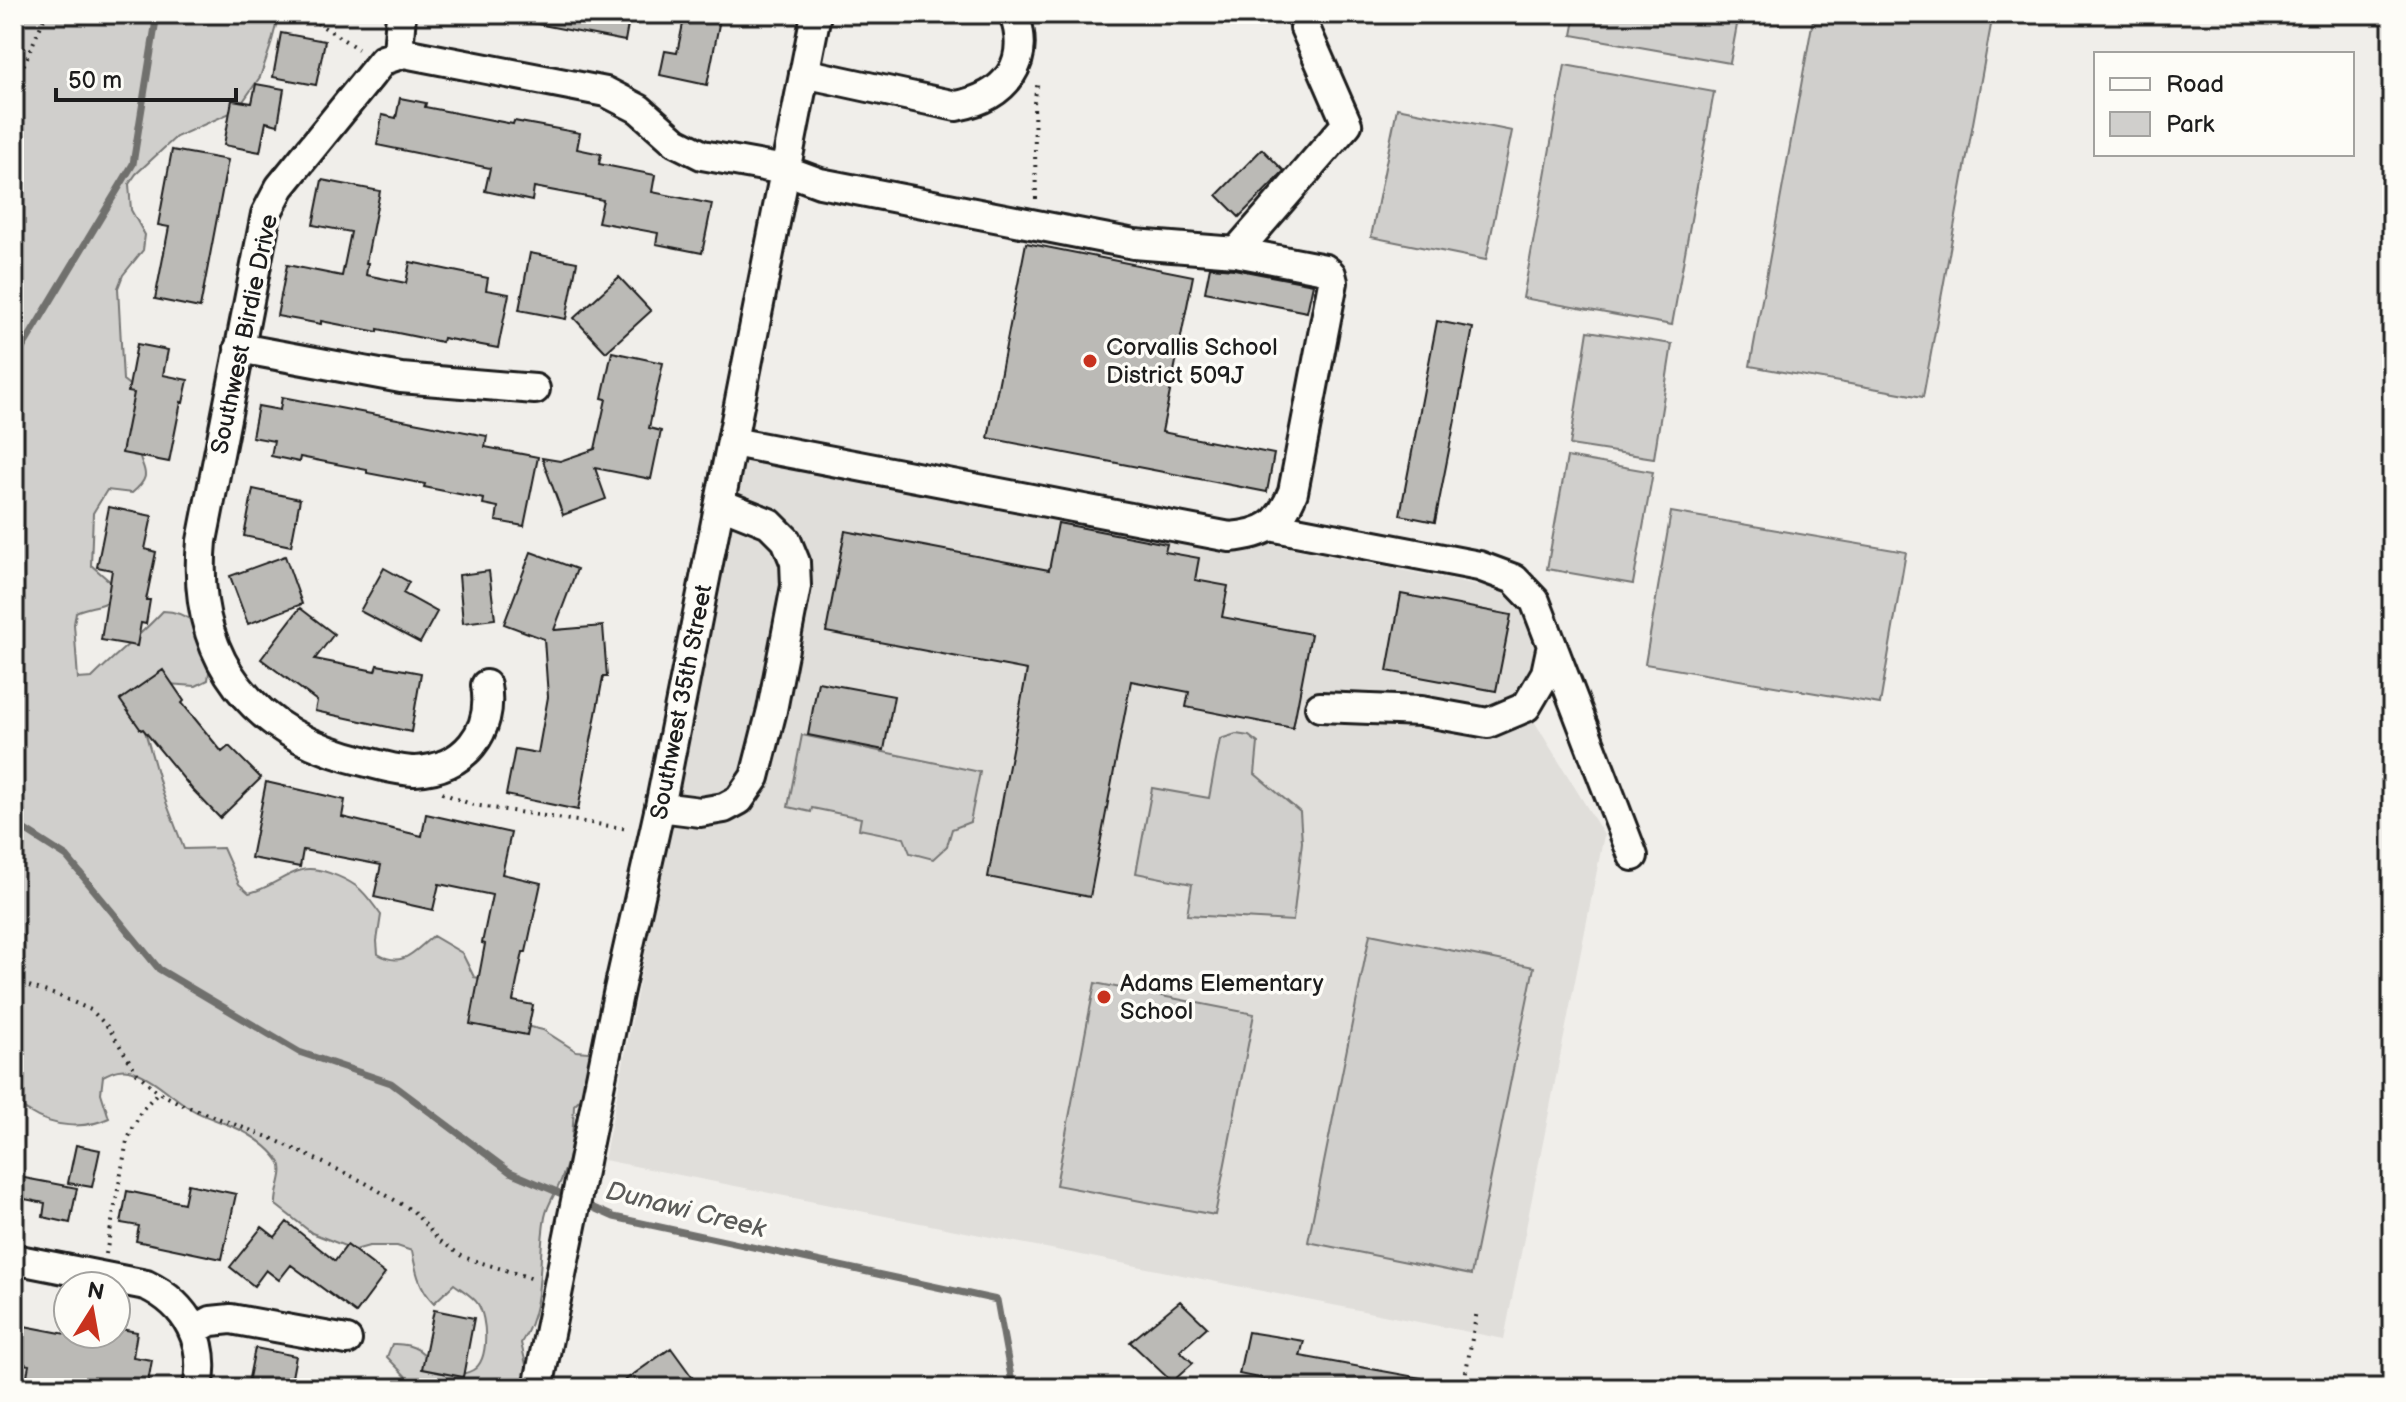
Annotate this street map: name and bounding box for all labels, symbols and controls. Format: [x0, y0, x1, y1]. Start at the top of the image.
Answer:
scale bar [56, 52, 236, 102]
legend [2094, 52, 2354, 156]
text: 50 m [68, 66, 122, 95]
text: Road [2166, 70, 2224, 99]
text: Park [2166, 110, 2214, 139]
street label: Southwest Birdie Drive [205, 212, 284, 457]
place label: Corvallis School District 509J [1106, 333, 1278, 390]
marker: Corvallis School District 509J [1081, 352, 1099, 370]
street label: Southwest 35th Street [644, 582, 719, 822]
place label: Adams Elementary School [1120, 969, 1324, 1026]
marker: Adams Elementary School [1095, 988, 1113, 1006]
water label: Dunawi Creek [603, 1176, 770, 1246]
north arrow [52, 1270, 132, 1350]
text: N [85, 1277, 106, 1307]

